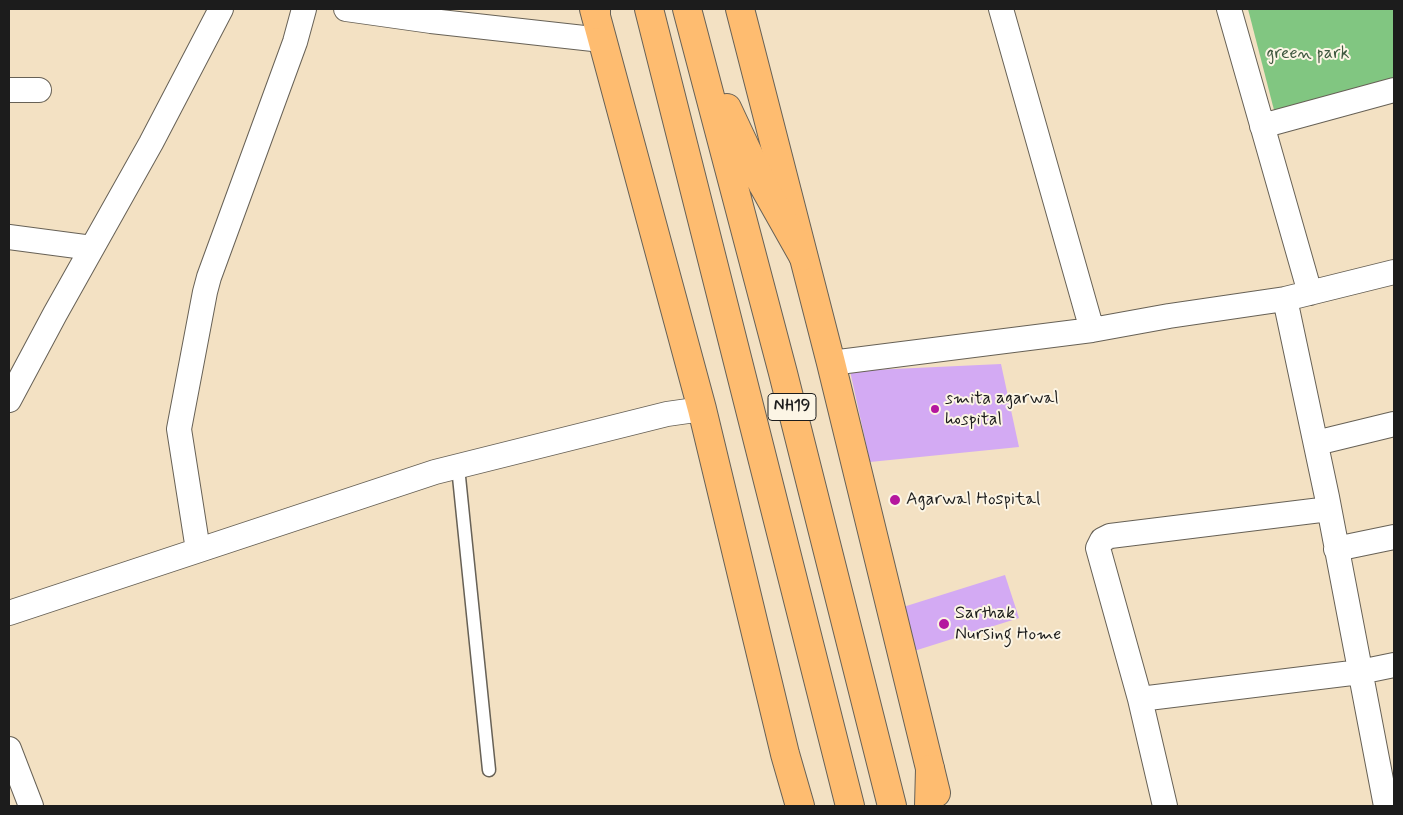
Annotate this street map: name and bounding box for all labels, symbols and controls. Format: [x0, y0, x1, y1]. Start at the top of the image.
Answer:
park label: green park [1267, 43, 1349, 65]
place label: smita agarwal hospital [945, 388, 1059, 430]
road number: NH19 [768, 394, 816, 421]
marker: smita agarwal hospital [929, 403, 941, 415]
place label: Agarwal Hospital [906, 489, 1040, 511]
marker: Agarwal Hospital [888, 493, 902, 507]
place label: Sarthak Nursing Home [955, 603, 1061, 646]
marker: Sarthak Nursing Home [937, 617, 951, 631]

